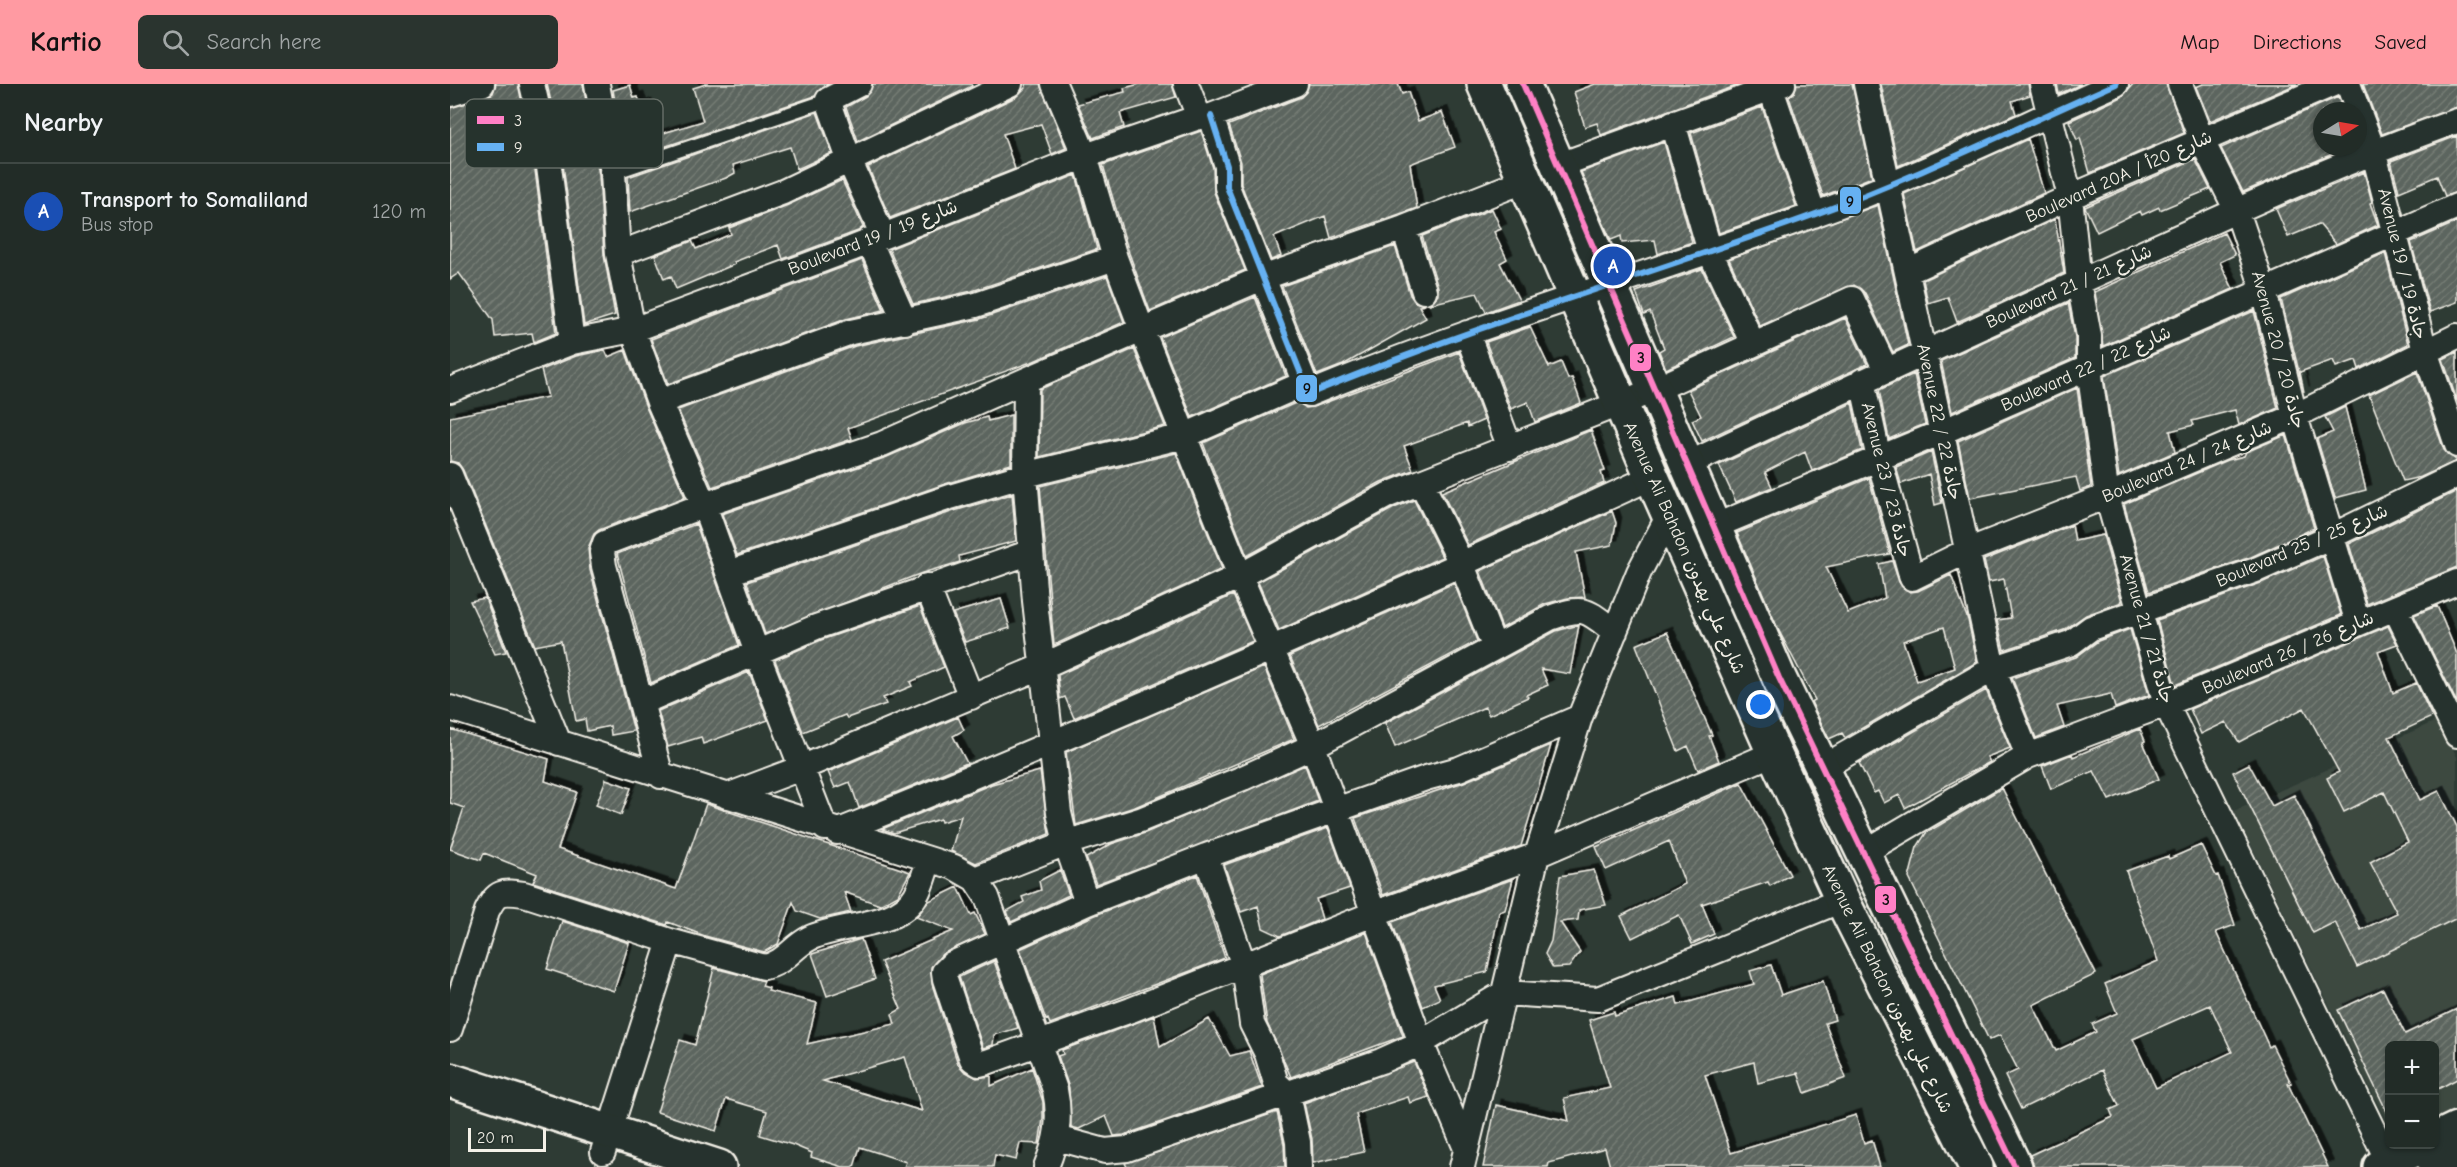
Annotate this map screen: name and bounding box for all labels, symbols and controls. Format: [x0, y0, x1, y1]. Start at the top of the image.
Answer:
search box [138, 15, 558, 69]
text: Kartio [30, 26, 102, 58]
icon: search [159, 26, 192, 59]
text: Search here [207, 29, 321, 55]
text: Map [2180, 30, 2220, 54]
text: Directions [2253, 30, 2342, 54]
text: Saved [2375, 30, 2427, 54]
legend [465, 99, 663, 168]
north arrow [2313, 102, 2367, 156]
text: Nearby [24, 108, 103, 138]
text: 3 [514, 112, 522, 130]
street label: Boulevard 20A / شارع 20أ [2022, 126, 2216, 229]
text: 9 [514, 139, 523, 157]
line badge: 9 [1839, 186, 1862, 215]
street label: Avenue 19 / جادة 19 [2373, 186, 2431, 342]
text: Transport to Somaliland [81, 187, 308, 213]
text: 9 [1846, 193, 1854, 211]
street label: Boulevard 19 / شارع 19 [785, 196, 961, 281]
text: A [38, 200, 49, 223]
text: 120 m [372, 200, 426, 223]
text: Bus stop [81, 213, 153, 236]
street label: Boulevard 21 / شارع 21 [1983, 241, 2156, 334]
pin: A [1594, 244, 1632, 288]
street label: Avenue 20 / جادة 20 [2247, 269, 2309, 431]
street label: Boulevard 22 / شارع 22 [1998, 322, 2175, 417]
street label: Avenue 22 / جادة 22 [1912, 342, 1966, 502]
line badge: 3 [1629, 343, 1652, 372]
text: 3 [1637, 349, 1645, 367]
line badge: 9 [1295, 374, 1318, 403]
text: 9 [1303, 380, 1311, 398]
street label: Avenue 23 / جادة 23 [1857, 400, 1915, 560]
street label: Boulevard 24 / شارع 24 [2099, 417, 2275, 508]
street label: Avenue Ali Bahdon شارع علي بهدون [1614, 419, 1749, 679]
street label: Boulevard 25 / شارع 25 [2213, 500, 2391, 593]
street label: Avenue 21 / جادة 21 [2115, 552, 2177, 706]
street label: Boulevard 26 / شارع 26 [2199, 607, 2377, 700]
your location [1746, 690, 1775, 719]
street label: Avenue Ali Bahdon شارع علي بهدون [1813, 861, 1956, 1119]
line badge: 3 [1874, 885, 1897, 914]
text: 3 [1882, 891, 1890, 909]
map controls [2385, 1041, 2439, 1149]
button: + [2385, 1041, 2439, 1095]
button: − [2385, 1095, 2439, 1149]
scale bar [468, 1125, 546, 1152]
text: 20 m [477, 1129, 514, 1147]

